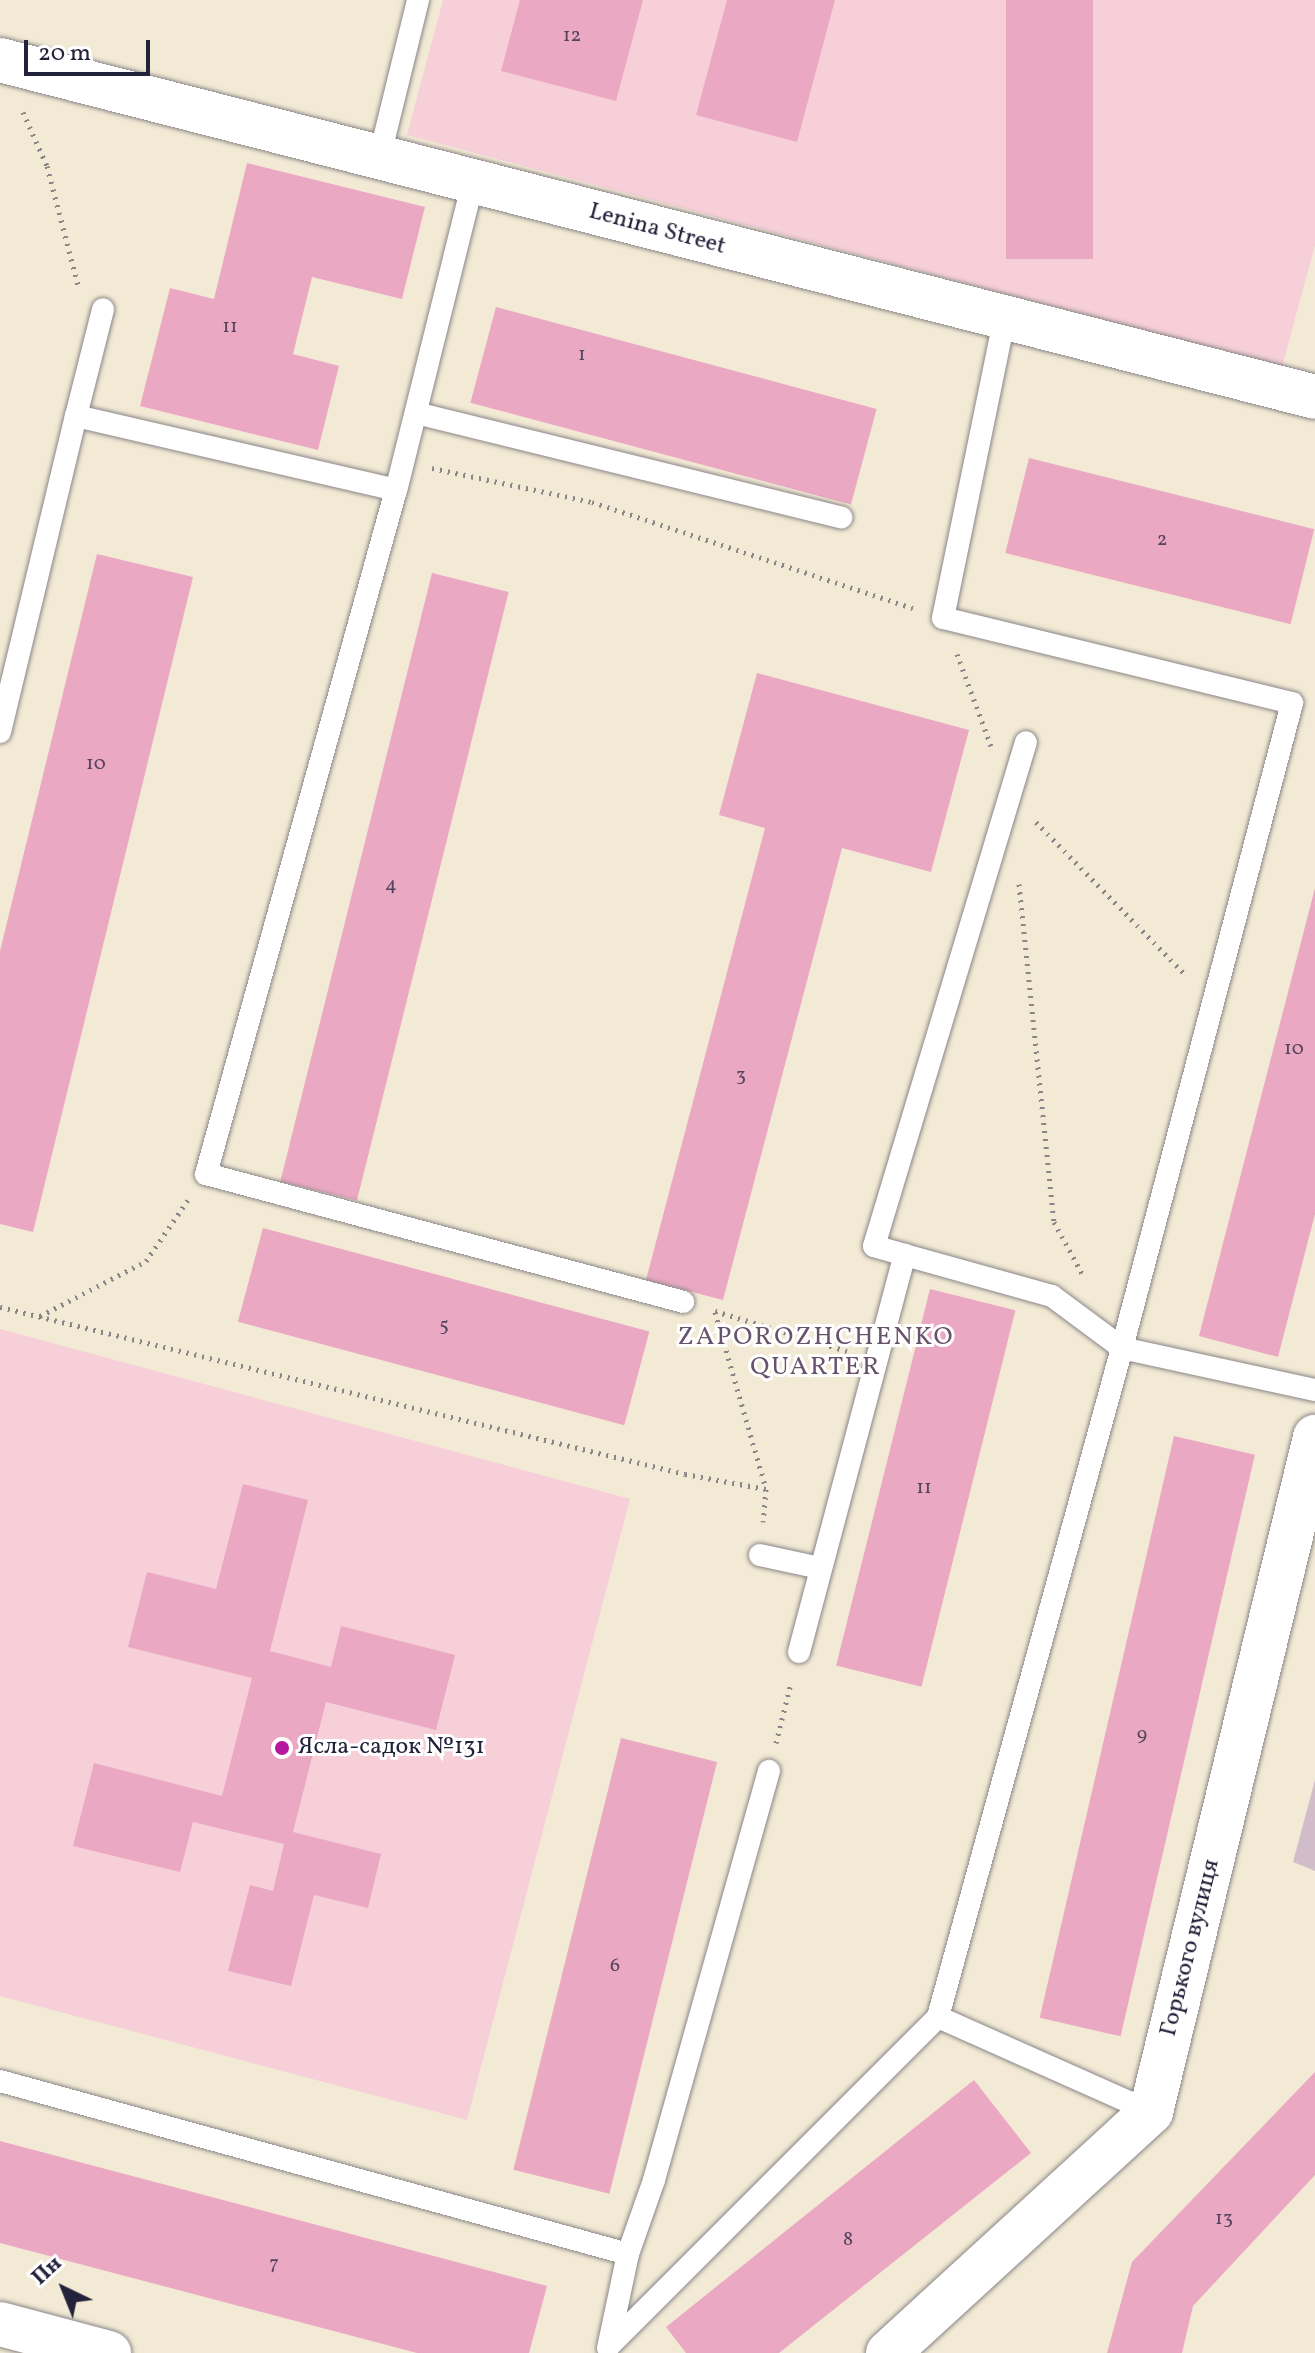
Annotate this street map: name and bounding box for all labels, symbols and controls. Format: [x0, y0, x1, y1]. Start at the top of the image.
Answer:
scale bar [28, 24, 154, 74]
house number: 12 [563, 24, 581, 48]
text: 20 m [38, 37, 91, 71]
street label: Lenina Street [585, 198, 729, 262]
house number: 11 [222, 315, 238, 339]
house number: 1 [578, 343, 586, 367]
house number: 2 [1157, 528, 1167, 552]
house number: 10 [86, 752, 106, 776]
house number: 4 [385, 873, 397, 897]
house number: 10 [1284, 1037, 1304, 1061]
house number: 3 [736, 1064, 746, 1088]
house number: 5 [439, 1314, 449, 1338]
district label: ZAPOROZHCHENKO QUARTER [678, 1322, 954, 1384]
house number: 11 [916, 1476, 932, 1500]
house number: 9 [1137, 1723, 1147, 1747]
place label: Ясла-садок №131 [298, 1734, 485, 1762]
marker: Ясла-садок №131 [273, 1739, 291, 1757]
street label: Горького вулиця [1155, 1856, 1227, 2040]
house number: 6 [610, 1954, 620, 1978]
house number: 13 [1215, 2207, 1233, 2231]
house number: 8 [843, 2228, 853, 2252]
north arrow [24, 2249, 104, 2329]
text: Пн [25, 2249, 69, 2293]
house number: 7 [269, 2252, 279, 2276]

